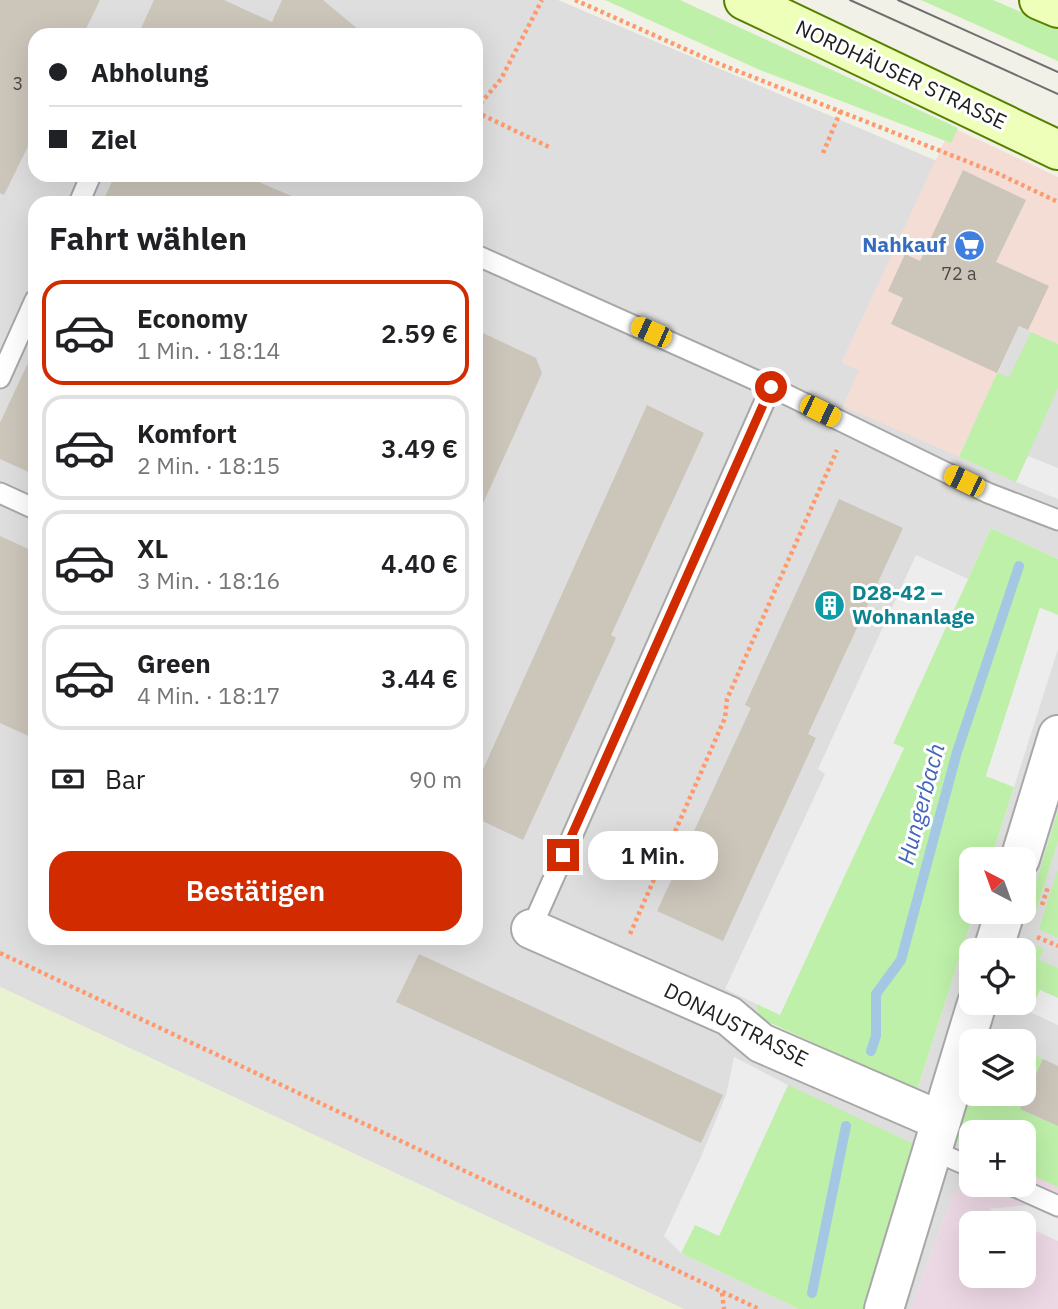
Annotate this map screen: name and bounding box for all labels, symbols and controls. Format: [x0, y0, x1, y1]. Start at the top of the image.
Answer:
street label: NORDHÄUSER STRASSE [791, 13, 1011, 135]
text: Abholung [91, 55, 208, 89]
house number: 3 [13, 72, 23, 95]
text: Ziel [91, 122, 137, 156]
text: Fahrt wählen [49, 217, 247, 259]
supermarket icon: Nahkauf [952, 228, 986, 262]
place label: Nahkauf [862, 230, 946, 258]
house number: 72 a [941, 262, 977, 285]
icon: car [53, 301, 116, 364]
text: Economy [137, 301, 248, 335]
car [628, 314, 675, 350]
text: 2.59 € [381, 316, 458, 350]
text: 1 Min. · 18:14 [137, 335, 280, 365]
route start [755, 371, 787, 403]
car [797, 392, 844, 430]
icon: car [53, 416, 116, 479]
text: Komfort [137, 416, 237, 450]
text: 3.49 € [381, 431, 458, 465]
text: 2 Min. · 18:15 [137, 450, 280, 480]
car [941, 462, 988, 500]
icon: car [53, 531, 116, 594]
text: XL [137, 531, 168, 565]
text: 4.40 € [381, 546, 458, 580]
text: 3 Min. · 18:16 [137, 565, 280, 595]
place label: D28-42 – Wohnanlage [852, 578, 975, 630]
building icon: D28-42 – Wohnanlage [812, 588, 846, 622]
icon: car [53, 646, 116, 709]
text: Green [137, 646, 211, 680]
text: 3.44 € [381, 661, 458, 695]
text: 4 Min. · 18:17 [137, 680, 280, 710]
water label: Hungerbach [889, 740, 951, 868]
icon: cash [49, 760, 87, 798]
text: Bar [105, 762, 145, 796]
text: 90 m [409, 764, 462, 794]
callout: 1 Min. [588, 830, 717, 880]
route end [547, 839, 579, 871]
text: 1 Min. [621, 840, 685, 870]
north arrow [959, 847, 1036, 924]
map controls [959, 847, 1036, 1288]
button: Bestätigen [49, 851, 462, 931]
button: locate [959, 938, 1036, 1015]
street label: DONAUSTRASSE [659, 976, 813, 1073]
button: layers [959, 1029, 1036, 1106]
button: + [959, 1120, 1036, 1197]
button: − [959, 1211, 1036, 1288]

